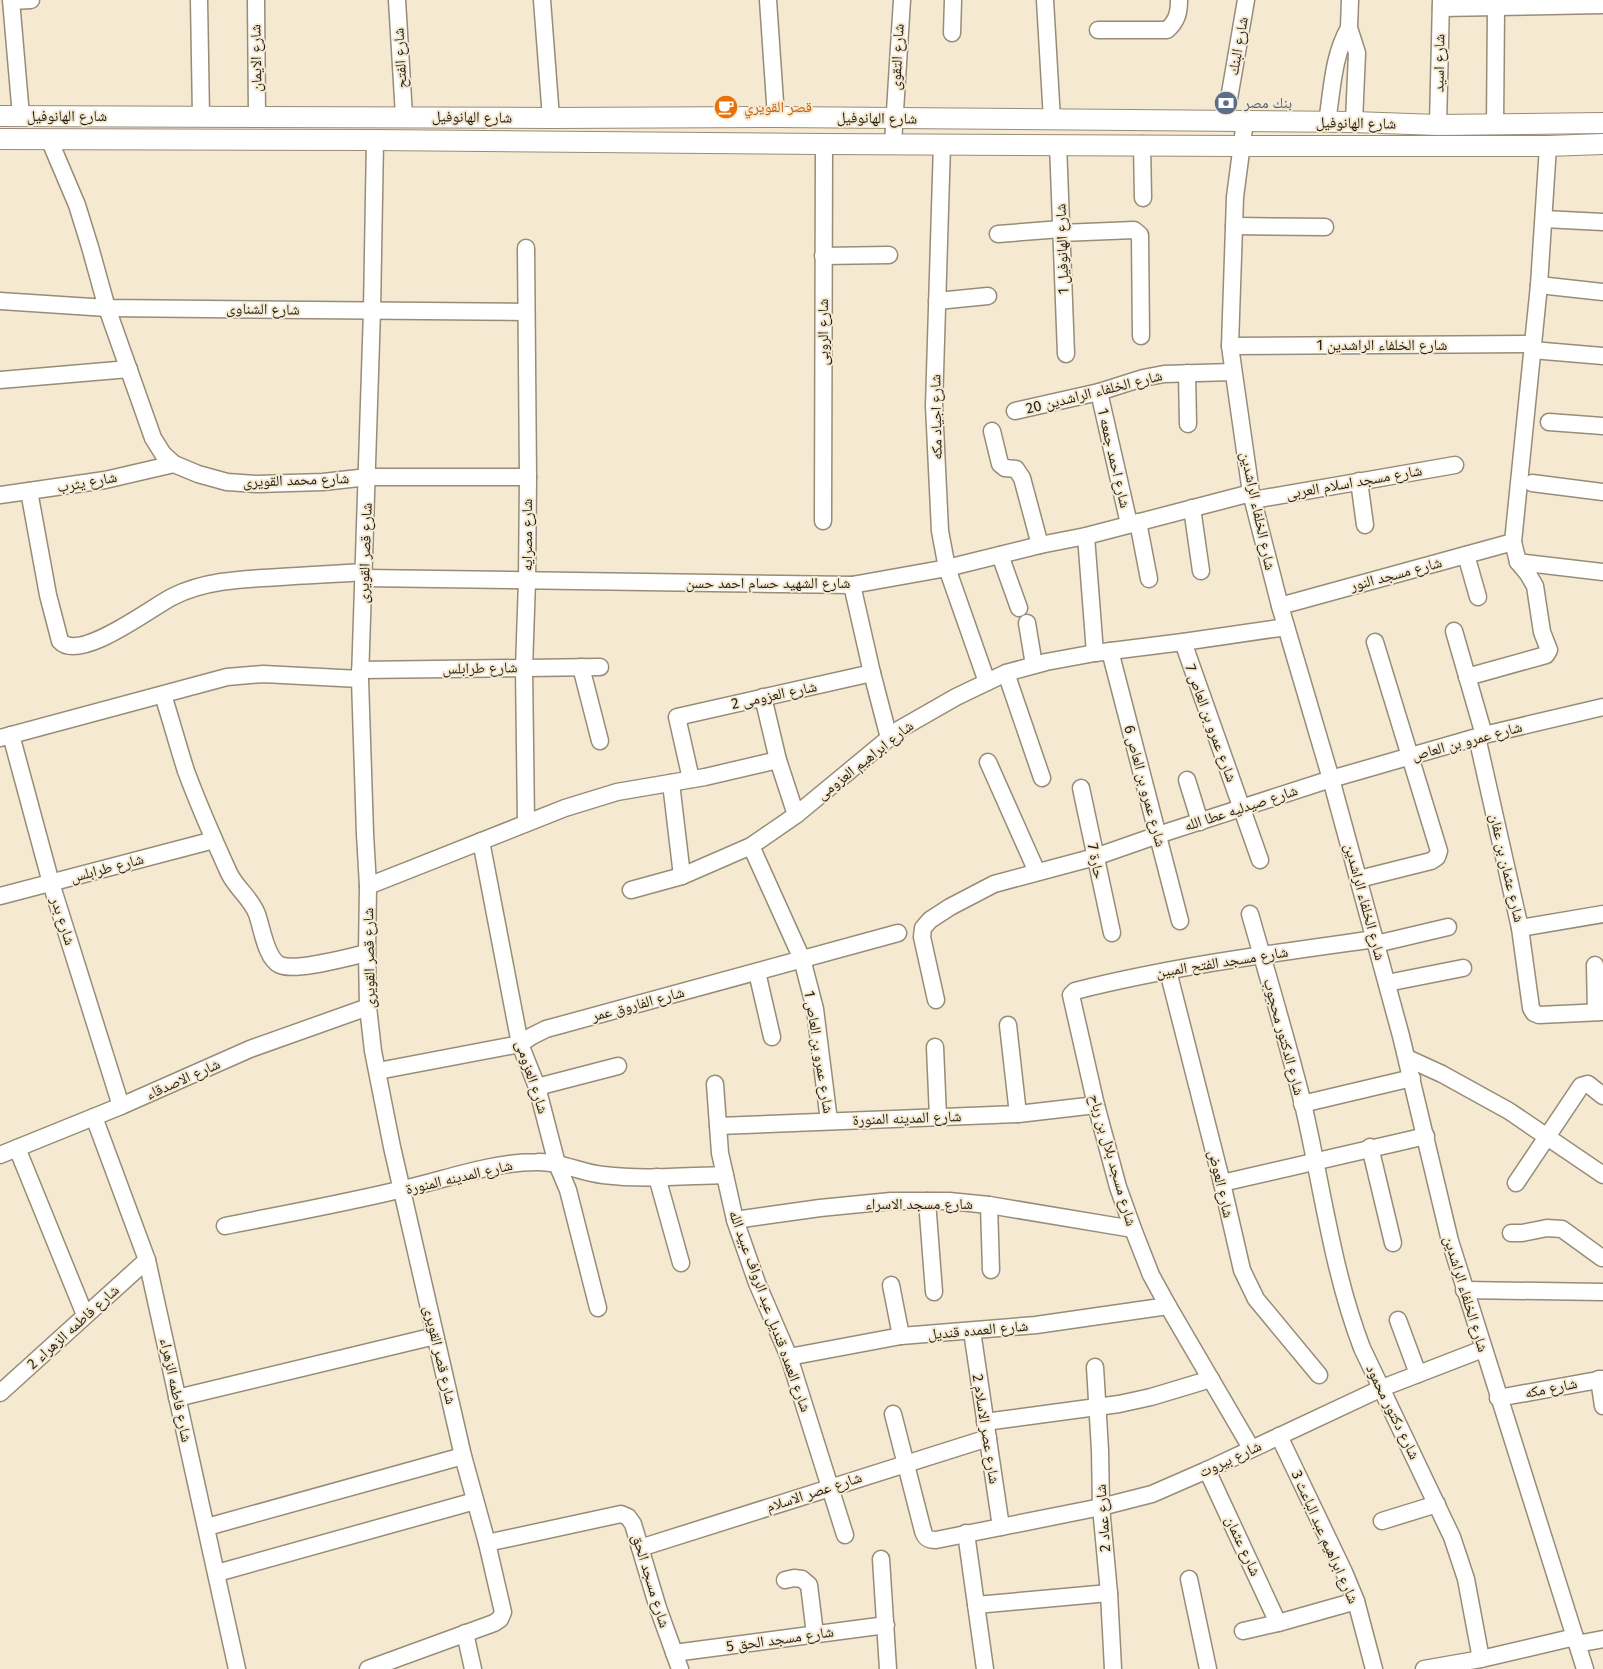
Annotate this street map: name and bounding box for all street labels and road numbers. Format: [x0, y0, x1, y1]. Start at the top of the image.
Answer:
street label: شارع البنك [1224, 15, 1253, 77]
street label: شارع التقوى [886, 23, 909, 91]
street label: شارع الايمان [246, 24, 267, 92]
street label: شارع الفتح [389, 27, 412, 89]
street label: شارع اسيد [1429, 34, 1450, 92]
street label: شارع الهانوفيل [27, 107, 107, 126]
street label: شارع الهانوفيل [432, 107, 513, 128]
street label: شارع الهانوفيل [837, 108, 918, 129]
street label: شارع الهانوفيل [1316, 113, 1397, 134]
street label: شارع الهانوفيل 1 [1051, 203, 1074, 295]
street label: شارع الشناوى [226, 299, 300, 320]
street label: شارع الروبى [814, 299, 833, 365]
street label: شارع الخلفاء الراشدين 1 [1317, 336, 1448, 355]
street label: شارع الخلفاء الراشدين 20 [1024, 366, 1165, 419]
street label: شارع اجياد مكه [926, 374, 947, 460]
street label: شارع احمد جمعه 1 [1093, 406, 1134, 510]
street label: شارع الخلفاء الراشدين [1236, 450, 1279, 572]
street label: شارع مسجد اسلام العربى [1285, 461, 1424, 504]
street label: شارع يثرب [56, 468, 119, 497]
street label: شارع محمد القويرى [242, 469, 350, 492]
street label: شارع مصرايه [518, 499, 537, 571]
street label: شارع قصر القويرى [354, 502, 377, 604]
street label: شارع مسجد النور [1347, 553, 1444, 596]
street label: شارع الشهيد حسام احمد حسن [686, 574, 850, 593]
street label: شارع طرابلس [442, 658, 518, 679]
street label: شارع عمرو بن العاص 7 [1180, 662, 1241, 785]
street label: شارع العزومى 2 [730, 677, 819, 714]
street label: شارع ابراهيم العزومى [813, 717, 918, 804]
street label: شارع عمرو بن العاص [1410, 718, 1524, 765]
street label: شارع عمرو بن العاص 6 [1119, 723, 1170, 849]
street label: شارع صيدليه عطا الله [1182, 781, 1300, 836]
street label: شارع عثمان بن عفان [1485, 812, 1528, 924]
street label: حارة 7 [1083, 842, 1109, 881]
street label: شارع الخلفاء الراشدين [1340, 842, 1389, 963]
street label: شارع طرابلس [68, 850, 146, 887]
street label: شارع بدر [46, 894, 79, 948]
street label: شارع قصر القويرى [359, 907, 380, 1008]
street label: شارع مسجد الفتح المبين [1155, 943, 1290, 982]
street label: شارع الدكتور محجوب [1259, 977, 1308, 1098]
street label: شارع الفاروق عمر [589, 983, 687, 1026]
street label: شارع عمرو بن العاص 1 [799, 989, 838, 1115]
street label: شارع العزومى [511, 1038, 552, 1116]
street label: شارع الاصدقاء [143, 1055, 223, 1104]
street label: شارع مسجد بلال بن رباح [1085, 1092, 1141, 1229]
street label: شارع المدينه المنورة [852, 1107, 962, 1130]
street label: شارع العوض [1204, 1148, 1238, 1220]
street label: شارع المدينه المنورة [404, 1156, 515, 1199]
street label: شارع مسجد الاسراء [865, 1195, 973, 1214]
street label: شارع العمده قنديل عبد الرواف عبيد الله [724, 1208, 815, 1415]
street label: شارع الخلفاء الراشدين [1439, 1234, 1492, 1355]
street label: شارع فاطمه الزهراء 2 [23, 1281, 123, 1374]
street label: شارع قصر القويرى [419, 1304, 460, 1406]
street label: شارع العمده قنديل [927, 1317, 1029, 1344]
street label: شارع فاطمه الزهراء [155, 1336, 196, 1444]
street label: شارع دكتور محمود [1361, 1362, 1424, 1463]
street label: شارع عصر الاسلام 2 [967, 1373, 1004, 1485]
street label: شارع مكه [1523, 1374, 1579, 1403]
street label: شارع بيروت [1196, 1437, 1265, 1482]
street label: شارع عصر الاسلام [764, 1468, 865, 1517]
street label: شارع ابراهيم عبد الباعث 3 [1287, 1468, 1363, 1607]
street label: شارع عماد 2 [1092, 1483, 1115, 1552]
street label: شارع عثمان [1220, 1513, 1265, 1579]
street label: شارع مسجد الحق [627, 1532, 674, 1630]
street label: شارع مسجد الحق 5 [725, 1623, 835, 1656]

